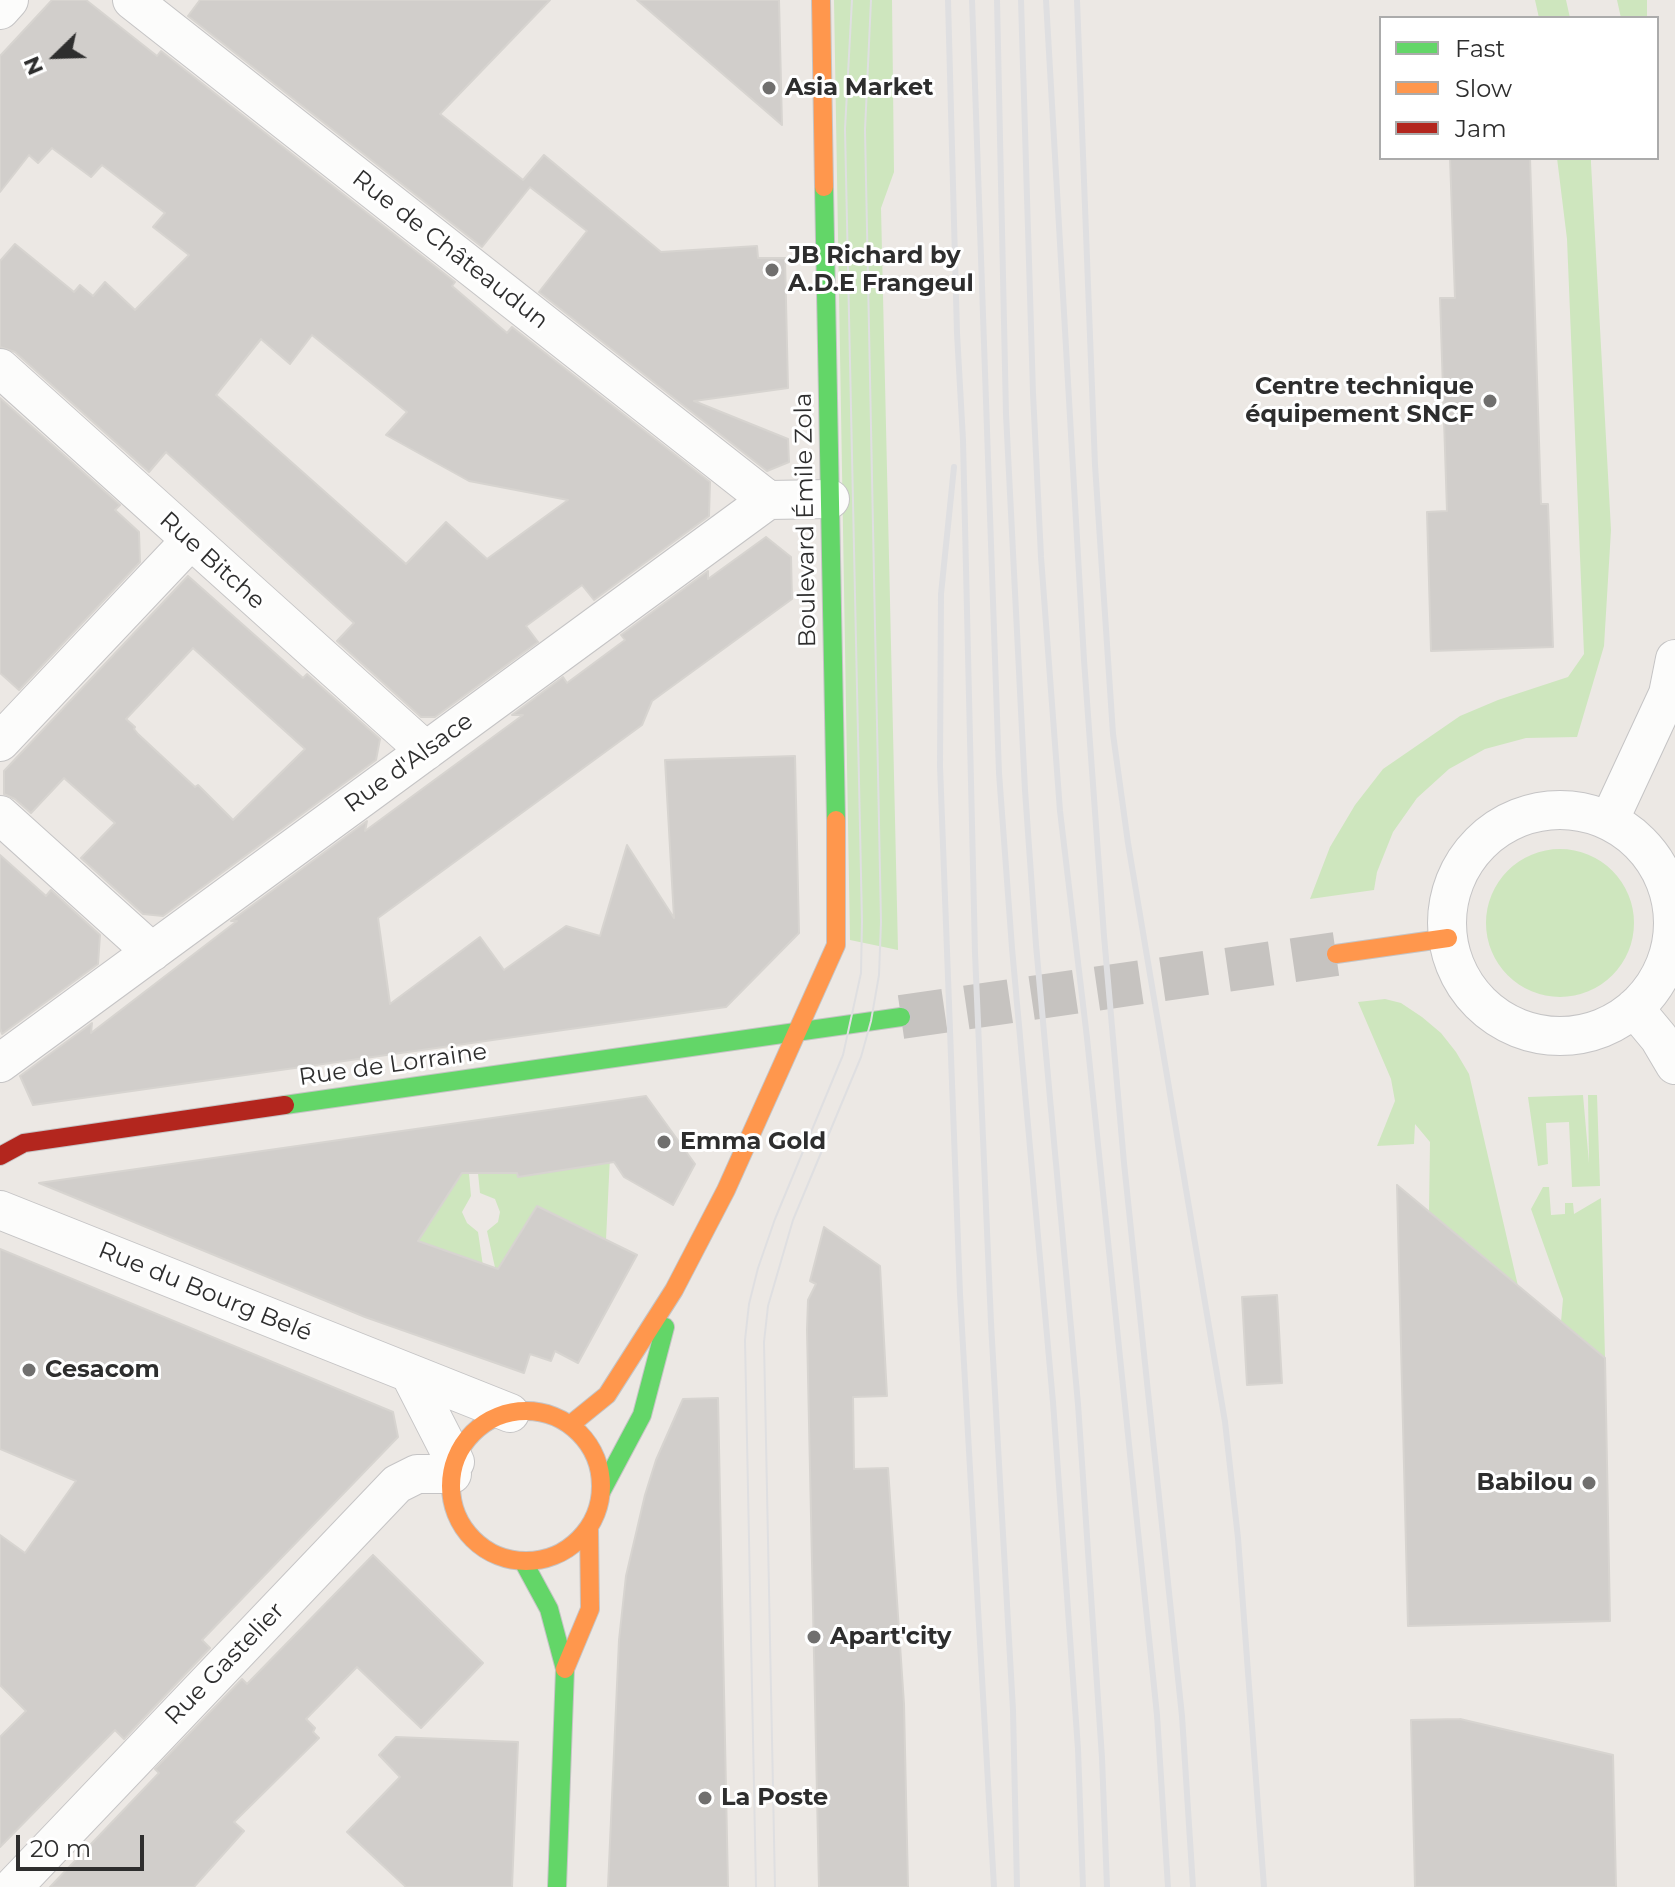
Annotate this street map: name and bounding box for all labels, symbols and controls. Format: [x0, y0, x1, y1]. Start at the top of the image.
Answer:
north arrow [16, 16, 96, 96]
legend [1379, 16, 1659, 160]
text: Fast [1455, 34, 1505, 63]
text: N [18, 52, 49, 79]
place label: Asia Market [785, 74, 934, 102]
text: Slow [1455, 74, 1512, 103]
marker: Asia Market [760, 79, 778, 97]
text: Jam [1455, 114, 1507, 143]
street label: Rue de Châteaudun [346, 164, 554, 336]
place label: JB Richard by A.D.E Frangeul [788, 242, 974, 298]
marker: JB Richard by A.D.E Frangeul [763, 261, 781, 279]
place label: Centre technique équipement SNCF [1245, 373, 1474, 429]
street label: Boulevard Émile Zola [789, 392, 823, 648]
marker: Centre technique équipement SNCF [1481, 392, 1499, 410]
street label: Rue Bitche [153, 506, 271, 616]
street label: Rue d'Alsace [339, 707, 479, 819]
street label: Rue de Lorraine [297, 1038, 489, 1092]
place label: Emma Gold [680, 1128, 826, 1156]
marker: Emma Gold [655, 1133, 673, 1151]
street label: Rue du Bourg Belé [94, 1236, 316, 1348]
place label: Cesacom [45, 1356, 160, 1384]
marker: Cesacom [20, 1361, 38, 1379]
place label: Babilou [1477, 1469, 1573, 1497]
marker: Babilou [1580, 1474, 1598, 1492]
street label: Rue Gastelier [159, 1597, 291, 1731]
place label: Apart'city [830, 1623, 951, 1651]
marker: Apart'city [805, 1628, 823, 1646]
place label: La Poste [721, 1784, 828, 1812]
marker: La Poste [696, 1789, 714, 1807]
scale bar [20, 1819, 148, 1869]
text: 20 m [30, 1834, 91, 1863]

